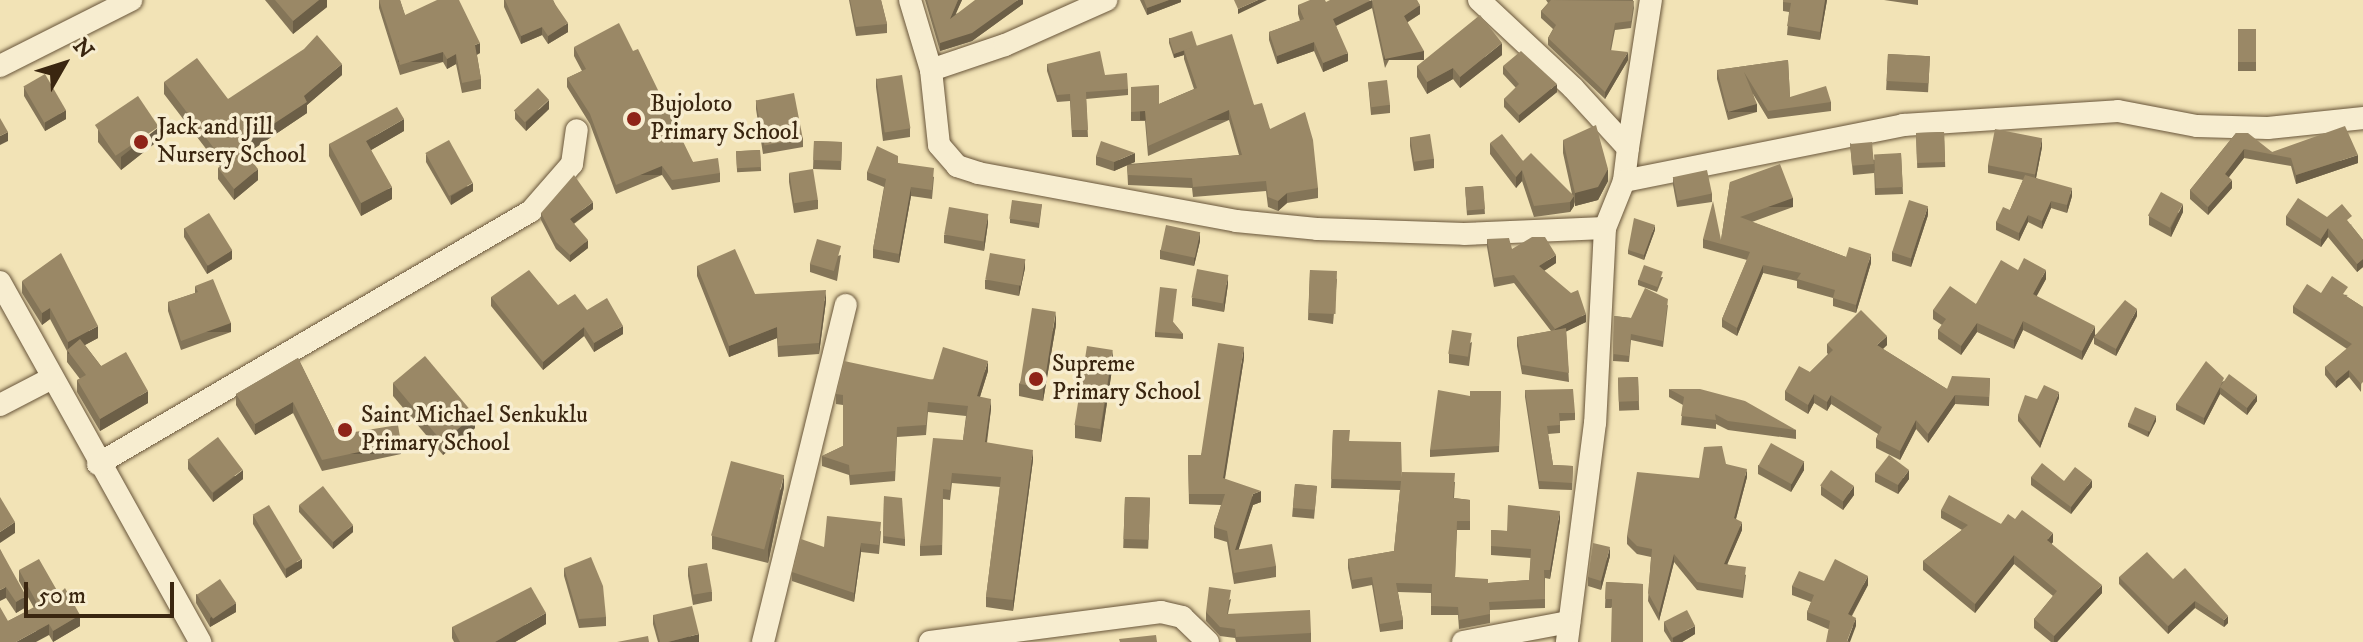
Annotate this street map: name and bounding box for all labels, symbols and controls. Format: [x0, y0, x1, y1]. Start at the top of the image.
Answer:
north arrow [24, 24, 104, 104]
text: N [67, 33, 99, 64]
place label: Bujoloto Primary School [650, 91, 799, 147]
marker: Bujoloto Primary School [625, 110, 643, 128]
place label: Jack and Jill Nursery School [157, 114, 306, 170]
marker: Jack and Jill Nursery School [132, 133, 150, 151]
place label: Supreme Primary School [1052, 351, 1201, 407]
marker: Supreme Primary School [1027, 370, 1045, 388]
place label: Saint Michael Senkuklu Primary School [361, 402, 588, 458]
marker: Saint Michael Senkuklu Primary School [336, 421, 354, 439]
scale bar [28, 566, 178, 616]
text: 50 m [38, 581, 86, 611]

